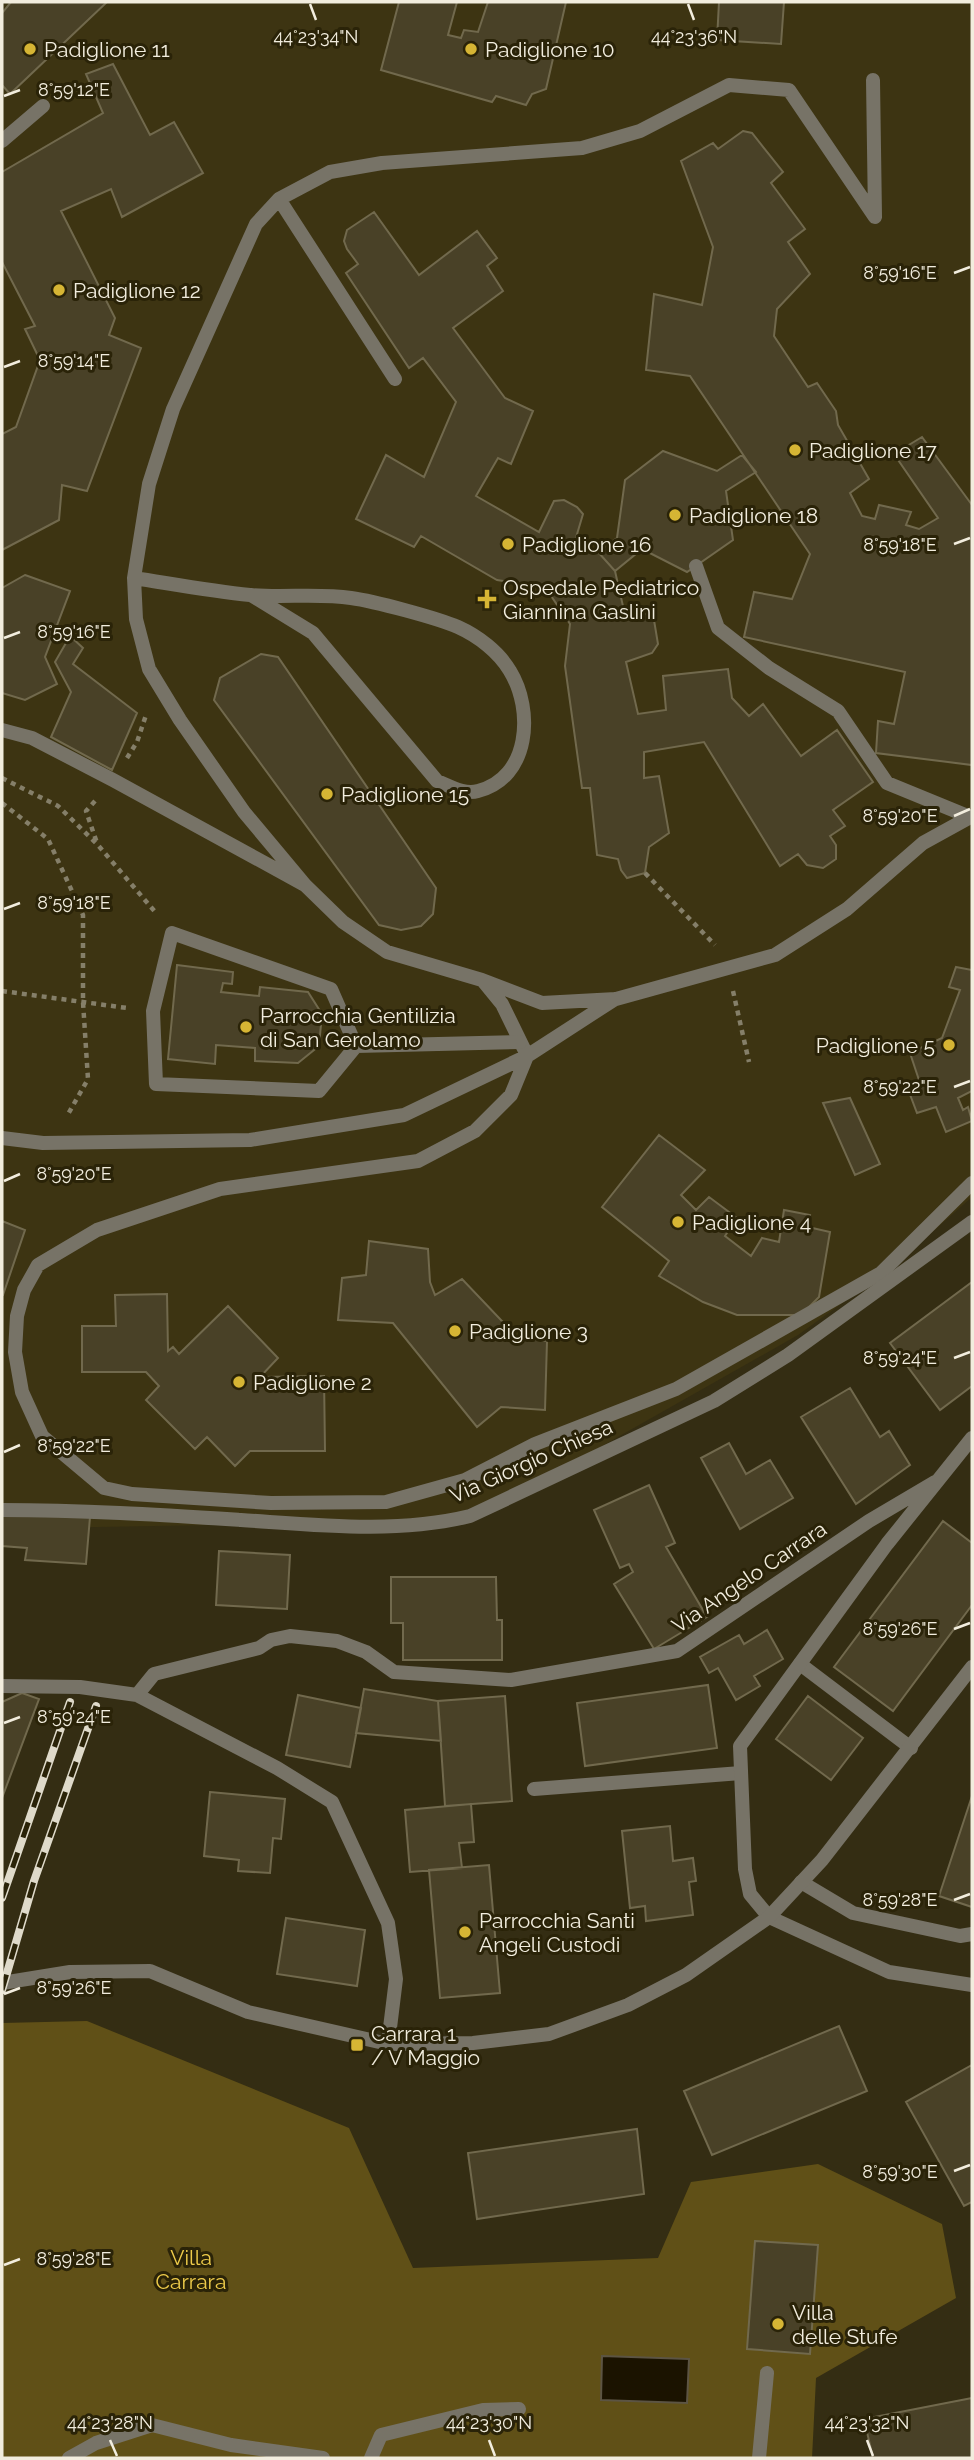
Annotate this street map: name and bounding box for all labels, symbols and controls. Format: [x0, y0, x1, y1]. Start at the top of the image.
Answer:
text: 44°23'34"N [273, 26, 359, 47]
text: 44°23'36"N [651, 26, 737, 47]
place label: Padiglione 11 [44, 37, 170, 62]
place label: Padiglione 10 [485, 37, 615, 62]
marker: Padiglione 11 [22, 41, 38, 57]
marker: Padiglione 10 [463, 41, 479, 57]
text: 8°59'12"E [38, 79, 110, 100]
text: 8°59'16"E [863, 262, 937, 283]
place label: Padiglione 12 [73, 278, 201, 303]
marker: Padiglione 12 [51, 282, 67, 298]
text: 8°59'14"E [38, 350, 110, 371]
place label: Padiglione 17 [809, 438, 938, 463]
marker: Padiglione 17 [787, 442, 803, 458]
place label: Padiglione 18 [689, 503, 818, 528]
marker: Padiglione 18 [667, 507, 683, 523]
place label: Padiglione 16 [522, 532, 651, 557]
text: 8°59'18"E [863, 534, 937, 555]
marker: Padiglione 16 [500, 536, 516, 552]
place label: Ospedale Pediatrico Giannina Gaslini [503, 575, 699, 624]
marker: Ospedale Pediatrico Giannina Gaslini [477, 589, 497, 609]
text: 8°59'16"E [37, 621, 111, 642]
place label: Padiglione 15 [341, 782, 469, 807]
marker: Padiglione 15 [319, 786, 335, 802]
text: 8°59'20"E [862, 805, 938, 826]
text: 8°59'18"E [37, 892, 111, 913]
place label: Parrocchia Gentilizia di San Gerolamo [260, 1003, 456, 1052]
marker: Parrocchia Gentilizia di San Gerolamo [238, 1019, 254, 1035]
place label: Padiglione 5 [816, 1033, 935, 1058]
marker: Padiglione 5 [941, 1037, 957, 1053]
text: 8°59'22"E [863, 1076, 937, 1097]
text: 8°59'20"E [36, 1163, 112, 1184]
place label: Padiglione 4 [692, 1210, 811, 1235]
marker: Padiglione 4 [670, 1214, 686, 1230]
place label: Padiglione 3 [469, 1319, 588, 1344]
marker: Padiglione 3 [447, 1323, 463, 1339]
text: 8°59'24"E [863, 1347, 937, 1368]
place label: Padiglione 2 [253, 1370, 372, 1395]
marker: Padiglione 2 [231, 1374, 247, 1390]
street label: Via Giorgio Chiesa [446, 1414, 616, 1508]
text: 8°59'22"E [37, 1435, 111, 1456]
street label: Via Angelo Carrara [667, 1516, 831, 1638]
text: 8°59'26"E [862, 1618, 938, 1639]
text: 8°59'24"E [37, 1706, 111, 1727]
text: 8°59'28"E [863, 1889, 937, 1910]
place label: Parrocchia Santi Angeli Custodi [479, 1908, 635, 1957]
marker: Parrocchia Santi Angeli Custodi [457, 1924, 473, 1940]
text: 8°59'26"E [36, 1977, 112, 1998]
place label: Carrara 1 / V Maggio [371, 2021, 480, 2070]
marker: Carrara 1 / V Maggio [349, 2037, 365, 2053]
text: 8°59'30"E [862, 2161, 938, 2182]
park label: Villa Carrara [156, 2245, 226, 2294]
text: 8°59'28"E [37, 2248, 111, 2269]
place label: Villa delle Stufe [792, 2300, 897, 2349]
marker: Villa delle Stufe [770, 2316, 786, 2332]
text: 44°23'28"N [67, 2412, 153, 2433]
text: 44°23'30"N [446, 2412, 532, 2433]
text: 44°23'32"N [825, 2412, 909, 2433]

